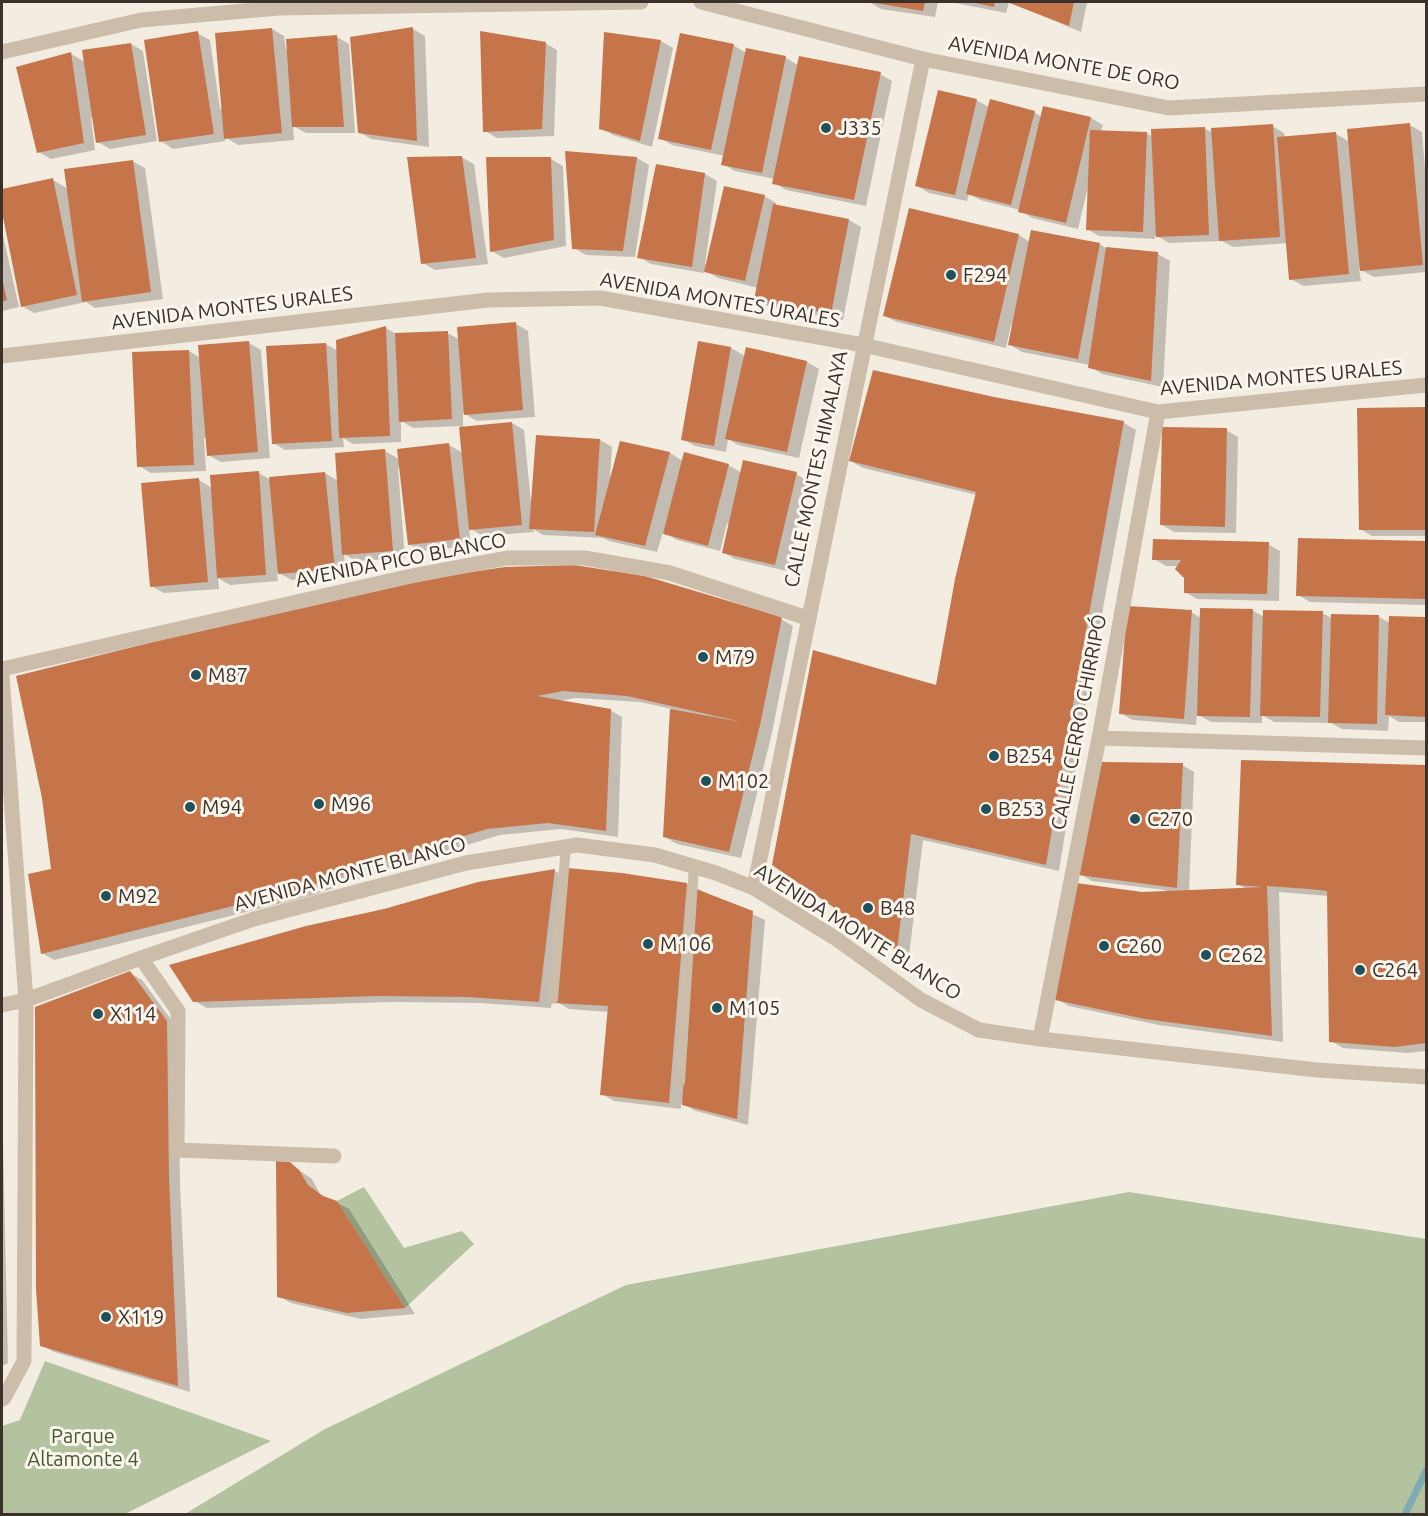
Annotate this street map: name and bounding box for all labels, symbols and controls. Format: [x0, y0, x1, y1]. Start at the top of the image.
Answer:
street label: AVENIDA MONTE DE ORO [947, 31, 1181, 95]
place label: J335 [838, 116, 882, 140]
marker: J335 [819, 121, 833, 135]
place label: F294 [963, 263, 1007, 287]
street label: AVENIDA MONTES URALES [598, 267, 842, 333]
marker: F294 [944, 268, 958, 282]
street label: AVENIDA MONTES URALES [110, 281, 354, 335]
street label: CALLE MONTES HIMALAYA [779, 348, 853, 590]
street label: AVENIDA MONTES URALES [1159, 355, 1403, 401]
street label: AVENIDA PICO BLANCO [294, 528, 508, 592]
street label: CALLE CERRO CHIRRIPÓ [1046, 612, 1112, 832]
place label: M79 [715, 645, 755, 669]
marker: M79 [696, 650, 710, 664]
place label: M87 [208, 663, 248, 687]
marker: M87 [189, 668, 203, 682]
place label: B254 [1006, 744, 1053, 768]
marker: B254 [987, 749, 1001, 763]
place label: M102 [718, 769, 769, 793]
marker: M102 [699, 774, 713, 788]
place label: M96 [331, 792, 371, 816]
place label: M94 [202, 795, 242, 819]
marker: M96 [312, 797, 326, 811]
place label: B253 [998, 797, 1045, 821]
marker: M94 [183, 800, 197, 814]
marker: B253 [979, 802, 993, 816]
place label: C270 [1147, 807, 1193, 831]
marker: C270 [1128, 812, 1142, 826]
street label: AVENIDA MONTE BLANCO [231, 831, 469, 917]
street label: AVENIDA MONTE BLANCO [750, 858, 966, 1006]
place label: M92 [118, 884, 158, 908]
marker: M92 [99, 889, 113, 903]
place label: B48 [880, 896, 915, 920]
marker: B48 [861, 901, 875, 915]
place label: M106 [660, 932, 711, 956]
place label: C260 [1116, 934, 1162, 958]
marker: M106 [641, 937, 655, 951]
marker: C260 [1097, 939, 1111, 953]
place label: C262 [1218, 943, 1264, 967]
marker: C262 [1199, 948, 1213, 962]
place label: C264 [1372, 958, 1418, 982]
marker: C264 [1353, 963, 1367, 977]
place label: M105 [729, 996, 780, 1020]
marker: M105 [710, 1001, 724, 1015]
place label: X114 [110, 1002, 156, 1026]
marker: X114 [91, 1007, 105, 1021]
place label: X119 [118, 1305, 164, 1329]
marker: X119 [99, 1310, 113, 1324]
park label: Parque Altamonte 4 [27, 1424, 139, 1471]

